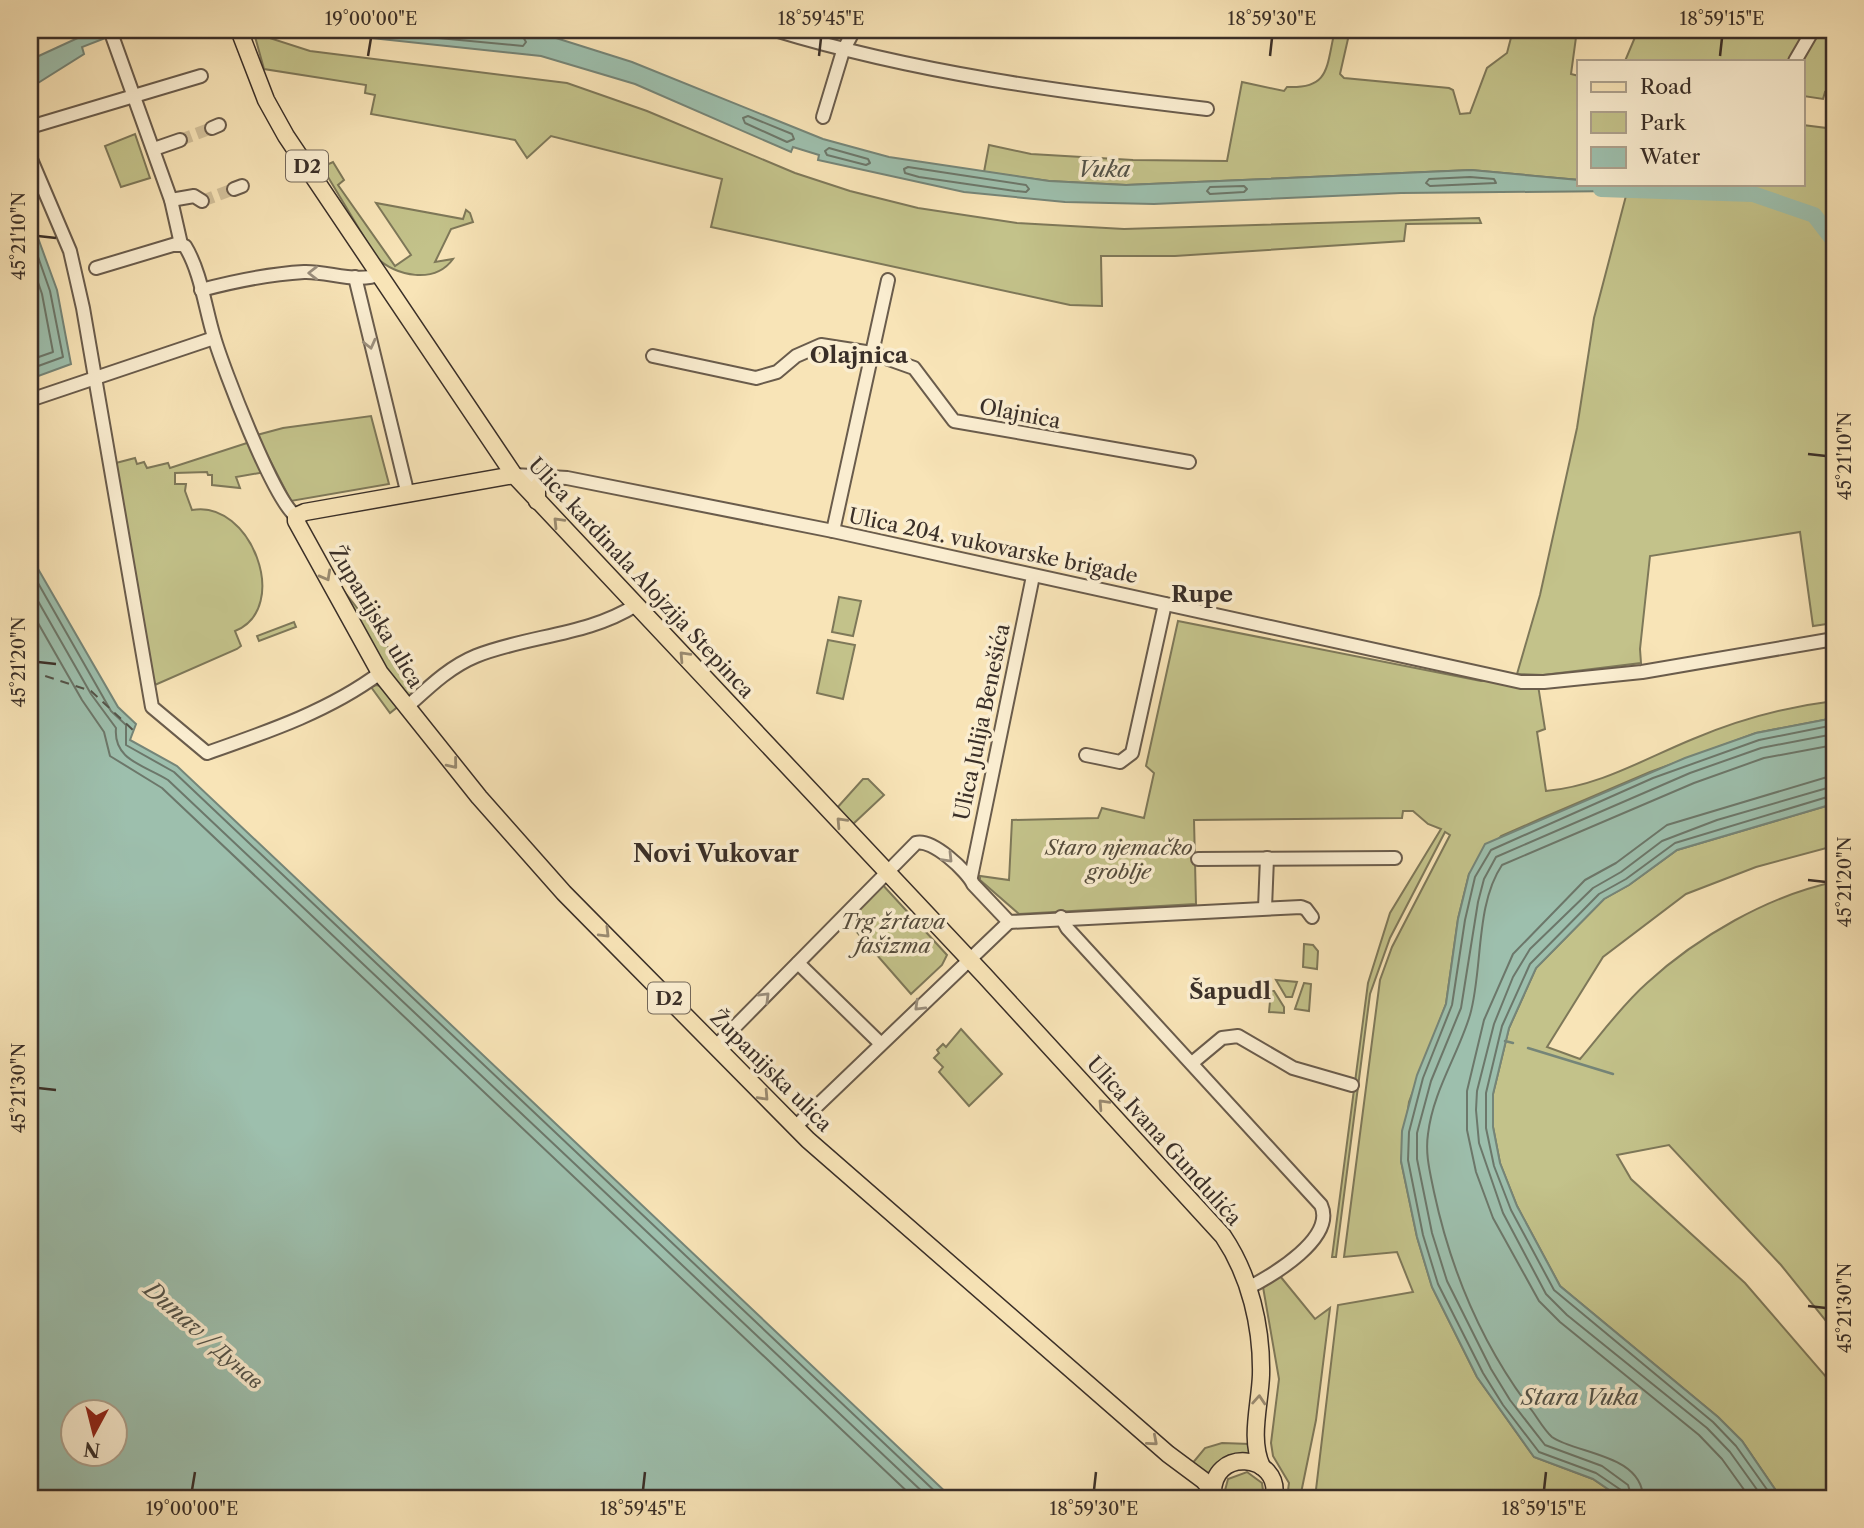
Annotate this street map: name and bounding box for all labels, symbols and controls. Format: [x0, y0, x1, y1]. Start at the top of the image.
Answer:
text: 19°00'00"E [325, 8, 417, 30]
text: 18°59'45"E [778, 8, 864, 30]
text: 18°59'30"E [1228, 8, 1316, 30]
text: 18°59'15"E [1680, 8, 1764, 30]
legend [1577, 60, 1804, 186]
text: Road [1640, 74, 1692, 99]
text: Park [1640, 110, 1686, 135]
text: Water [1639, 144, 1700, 169]
road number: D2 [286, 150, 328, 182]
water label: Vuka [1077, 155, 1131, 183]
text: 45°21'10"N [8, 192, 30, 280]
one-way arrow [307, 265, 318, 281]
one-way arrow [362, 338, 376, 350]
district label: Olajnica [810, 341, 909, 369]
street label: Olajnica [977, 393, 1064, 434]
text: 45°21'10"N [1834, 412, 1856, 500]
street label: Ulica kardinala Alojzija Stepinca [523, 452, 760, 704]
street label: Ulica 204. vukovarske brigade [846, 503, 1140, 588]
one-way arrow [553, 518, 566, 531]
street label: Županijska ulica [324, 541, 429, 693]
one-way arrow [318, 569, 331, 581]
district label: Rupe [1171, 580, 1233, 608]
text: 45°21'20"N [8, 616, 30, 708]
street label: Ulica Julija Benešića [948, 620, 1015, 823]
one-way arrow [680, 652, 693, 665]
one-way arrow [444, 757, 457, 769]
one-way arrow [836, 817, 849, 830]
park label: Staro njemačko groblje [1043, 835, 1193, 884]
text: 45°21'20"N [1834, 836, 1856, 928]
district label: Novi Vukovar [633, 839, 799, 868]
one-way arrow [939, 850, 952, 863]
park label: Trg žrtava fašizma [840, 909, 946, 958]
one-way arrow [596, 925, 609, 938]
district label: Šapudl [1189, 977, 1271, 1005]
road number: D2 [648, 982, 690, 1014]
one-way arrow [756, 992, 769, 1005]
one-way arrow [914, 997, 927, 1010]
street label: Županijska ulica [705, 1005, 838, 1137]
text: 45°21'30"N [8, 1043, 30, 1133]
street label: Ulica Ivana Gundulića [1082, 1051, 1247, 1231]
one-way arrow [756, 1088, 769, 1101]
one-way arrow [1098, 1099, 1111, 1112]
text: 45°21'30"N [1834, 1263, 1856, 1353]
water label: Dunav / Дунав [137, 1274, 270, 1395]
water label: Stara Vuka [1519, 1383, 1639, 1411]
one-way arrow [1251, 1394, 1266, 1405]
north arrow [60, 1398, 130, 1468]
one-way arrow [1145, 1433, 1158, 1445]
text: N [82, 1437, 102, 1462]
text: 19°00'00"E [146, 1498, 238, 1520]
text: 18°59'45"E [600, 1498, 686, 1520]
text: 18°59'30"E [1050, 1498, 1138, 1520]
text: 18°59'15"E [1502, 1498, 1586, 1520]

